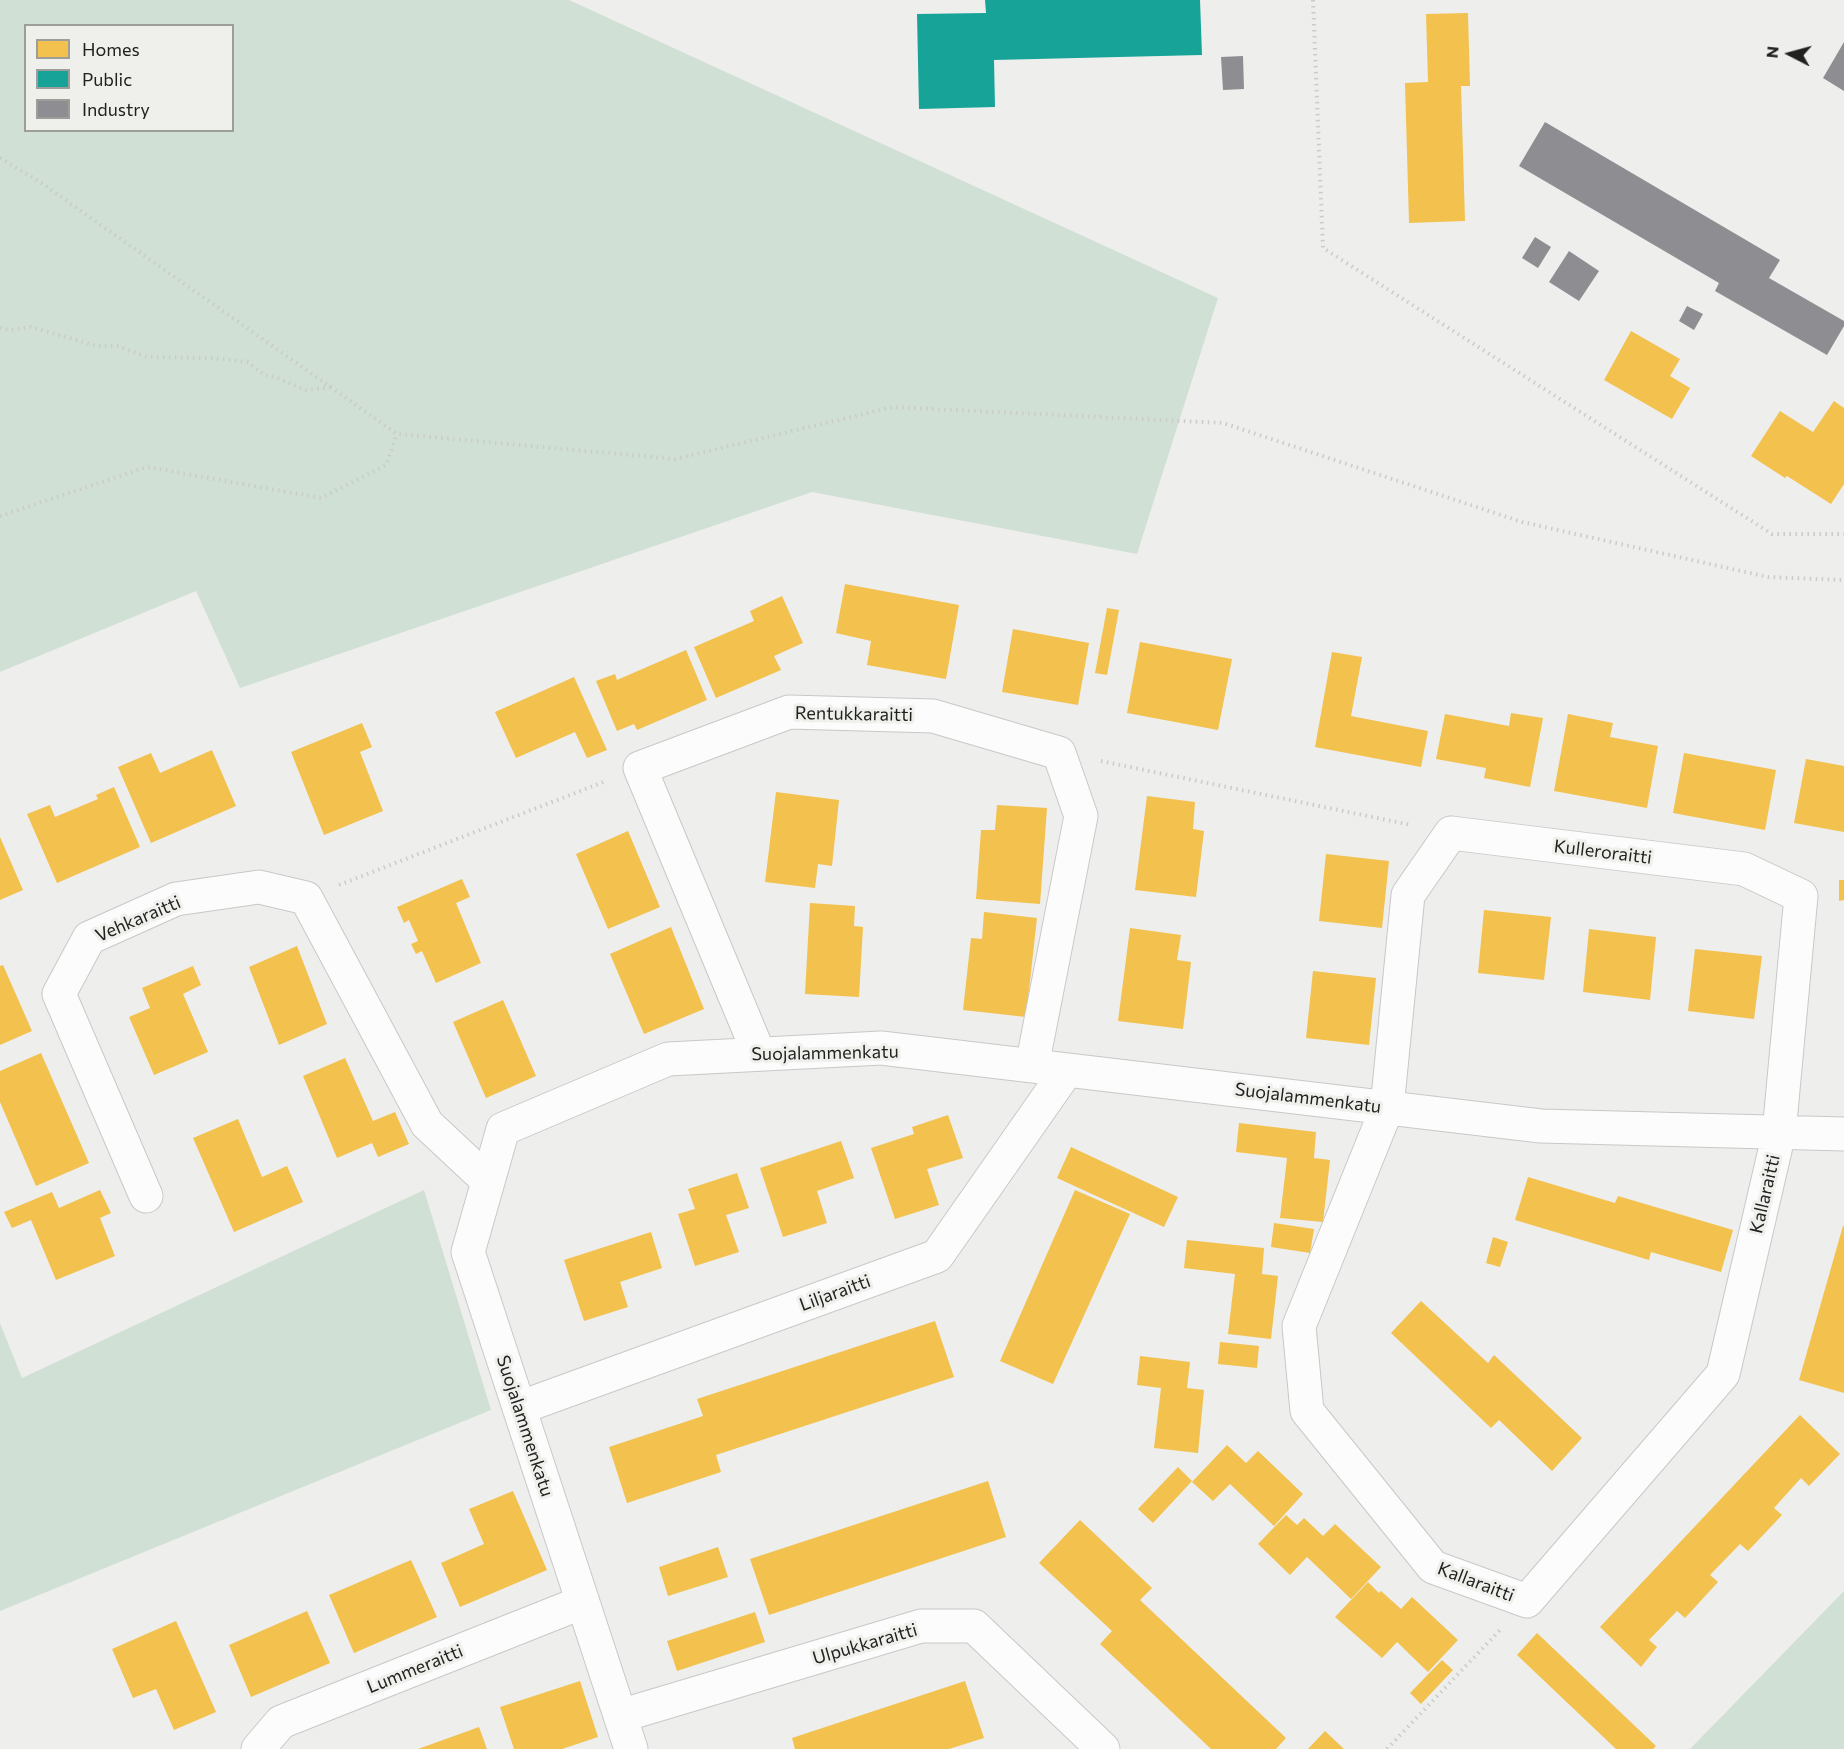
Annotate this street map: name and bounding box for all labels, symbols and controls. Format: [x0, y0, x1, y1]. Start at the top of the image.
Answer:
legend [24, 24, 234, 132]
north arrow [1760, 24, 1820, 84]
text: Homes [82, 38, 140, 60]
text: N [1762, 45, 1782, 59]
text: Public [82, 68, 132, 90]
text: Industry [82, 98, 150, 120]
street label: Rentukkaraitti [795, 702, 913, 726]
street label: Kulleroraitti [1553, 835, 1653, 869]
street label: Vehkaraitti [92, 891, 184, 947]
street label: Suojalammenkatu [751, 1041, 899, 1065]
street label: Suojalammenkatu [1234, 1078, 1382, 1118]
street label: Kallaraitti [1745, 1152, 1785, 1236]
street label: Liljaraitti [797, 1270, 873, 1316]
street label: Suojalammenkatu [492, 1353, 558, 1499]
street label: Kallaraitti [1435, 1557, 1517, 1607]
street label: Ulpukkaraitti [810, 1619, 920, 1669]
street label: Lummeraitti [364, 1640, 466, 1698]

